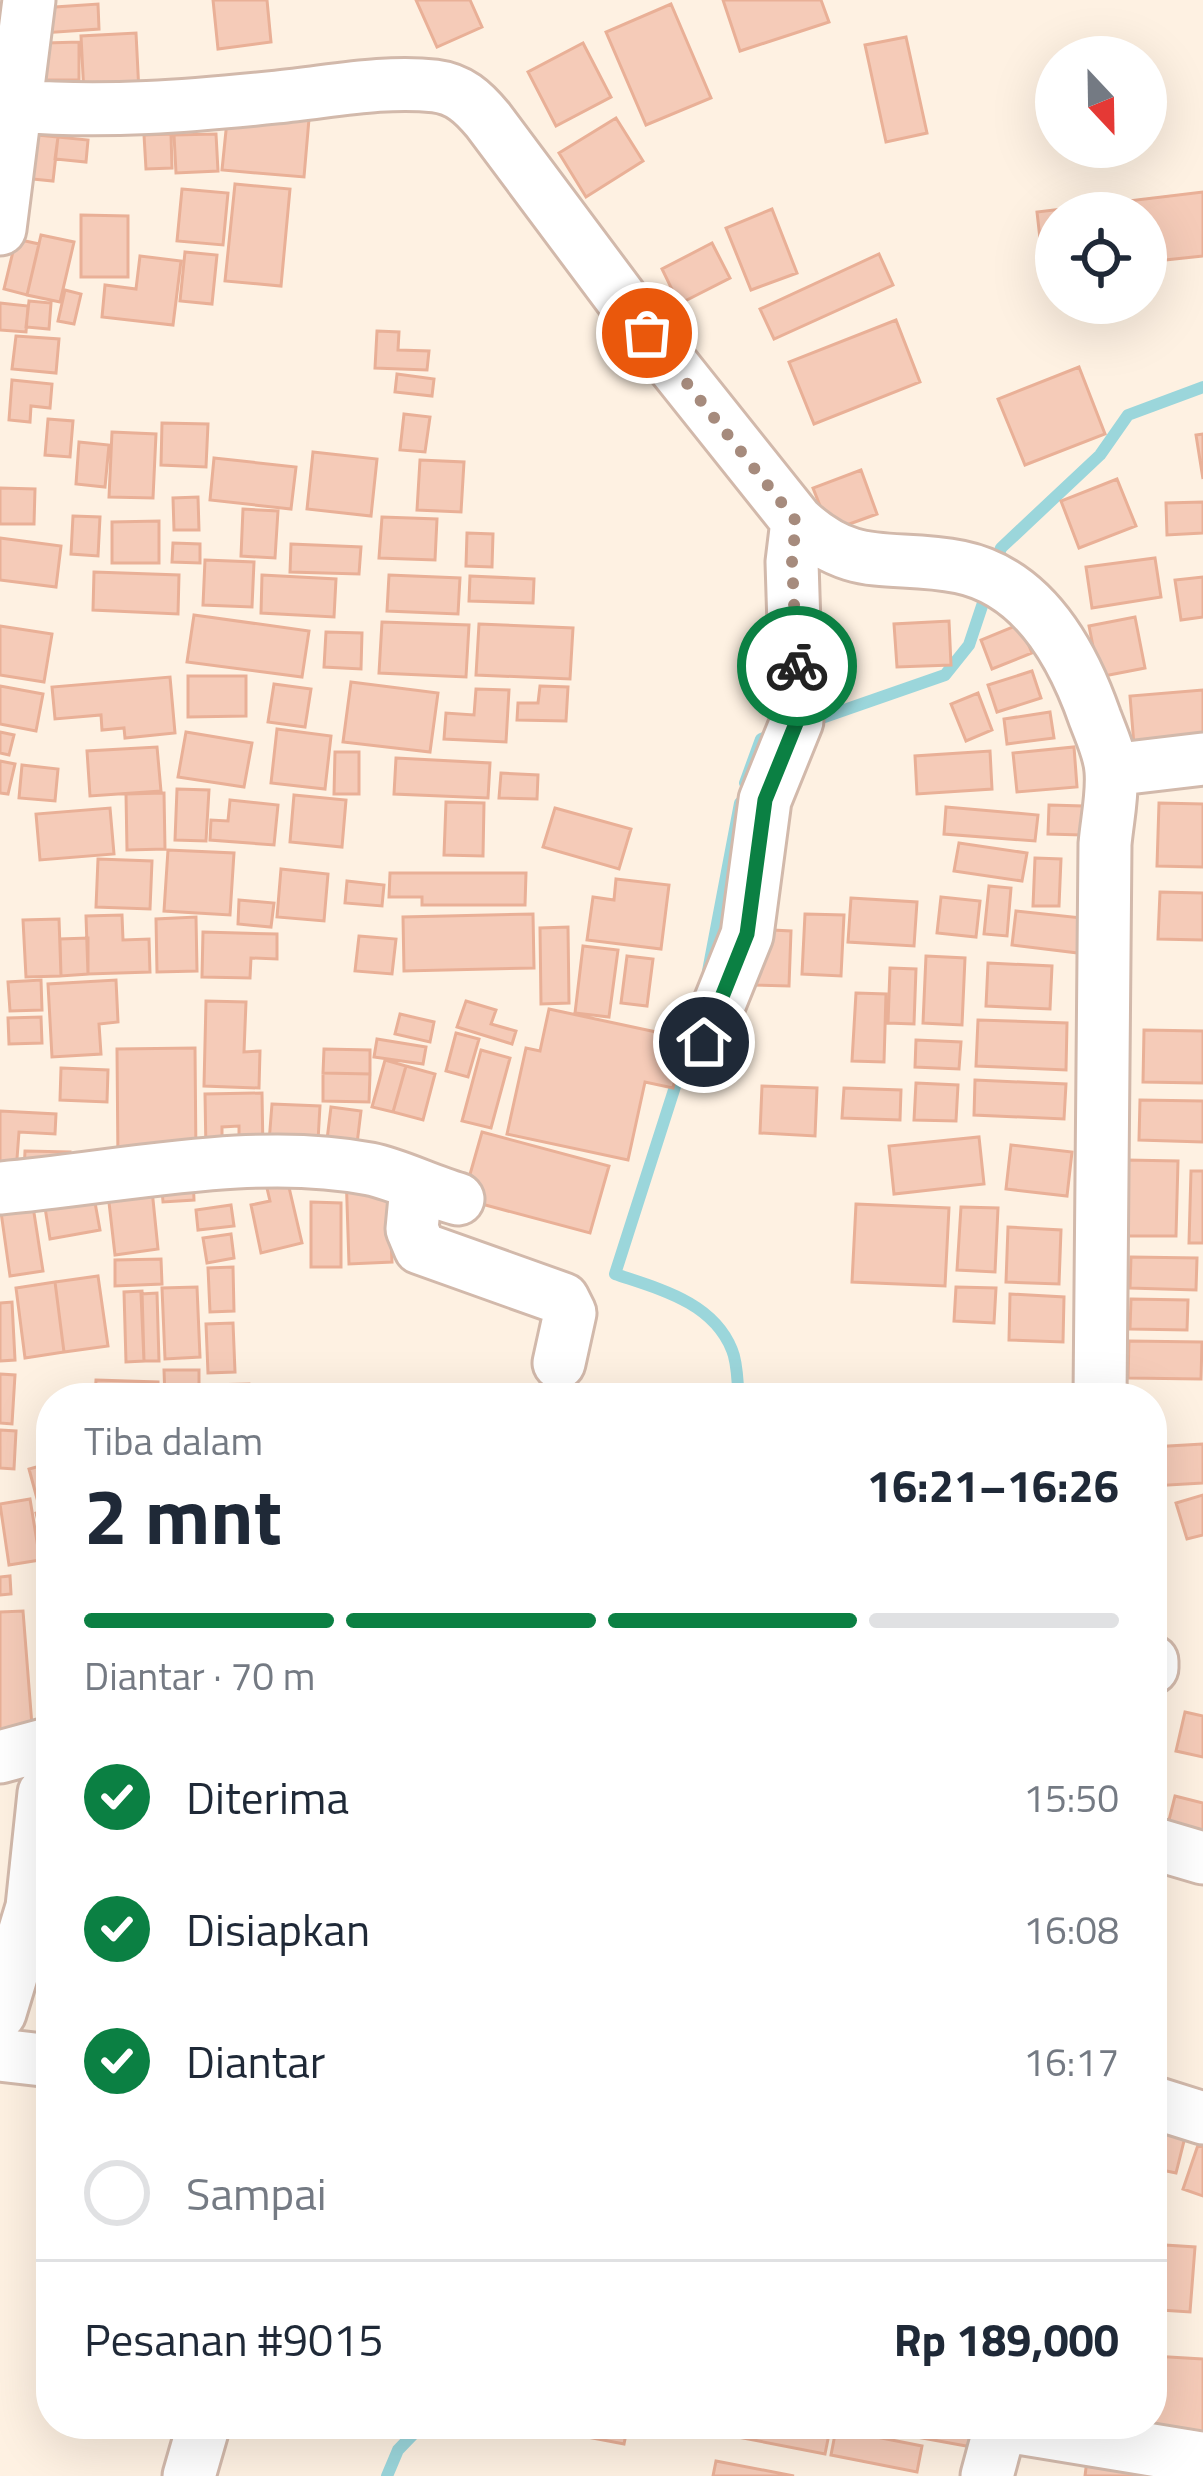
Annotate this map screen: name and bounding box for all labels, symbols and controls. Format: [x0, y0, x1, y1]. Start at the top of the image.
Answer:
north arrow [1035, 36, 1167, 168]
map controls [1035, 36, 1167, 324]
button: locate [1035, 192, 1167, 324]
pin [596, 282, 698, 384]
icon: bag [614, 300, 680, 366]
courier [737, 606, 857, 726]
icon: bike [764, 633, 830, 699]
pin [653, 991, 755, 1093]
icon: home [671, 1009, 737, 1075]
text: Tiba dalam [84, 1411, 263, 1470]
text: 16:21–16:26 [867, 1451, 1119, 1519]
text: 2 mnt [84, 1456, 282, 1574]
text: Diantar · 70 m [84, 1646, 315, 1705]
text: Diterima [186, 1763, 349, 1831]
icon: check [84, 1764, 150, 1830]
text: 15:50 [1023, 1768, 1119, 1827]
text: Disiapkan [186, 1895, 370, 1963]
icon: check [84, 1896, 150, 1962]
text: 16:08 [1023, 1900, 1119, 1959]
text: Diantar [186, 2027, 325, 2095]
icon: check [84, 2028, 150, 2094]
text: 16:17 [1023, 2032, 1119, 2091]
text: Sampai [186, 2159, 327, 2227]
text: Pesanan #9015 [84, 2305, 383, 2373]
text: Rp 189,000 [894, 2305, 1119, 2373]

